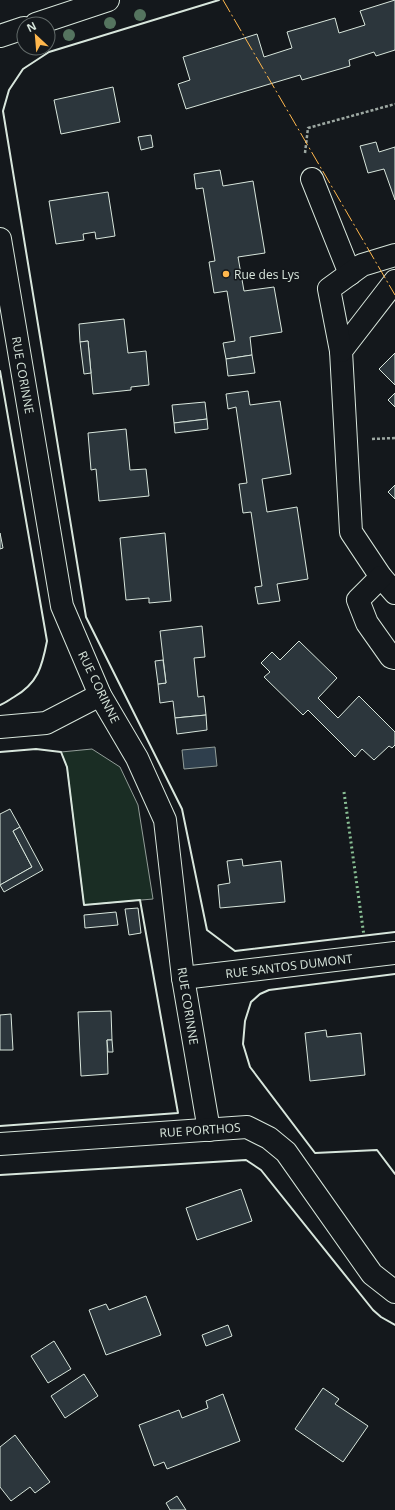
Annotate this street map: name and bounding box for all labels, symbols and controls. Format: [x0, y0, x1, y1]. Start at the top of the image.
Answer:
north arrow [16, 16, 56, 56]
text: N [24, 18, 39, 35]
place label: Rue des Lys [234, 266, 300, 283]
marker: Rue des Lys [221, 269, 231, 279]
street label: RUE CORINNE [8, 335, 38, 415]
street label: RUE CORINNE [74, 648, 124, 726]
street label: RUE SANTOS DUMONT [224, 950, 354, 982]
street label: RUE CORINNE [173, 966, 203, 1046]
street label: RUE PORTHOS [159, 1119, 241, 1141]

